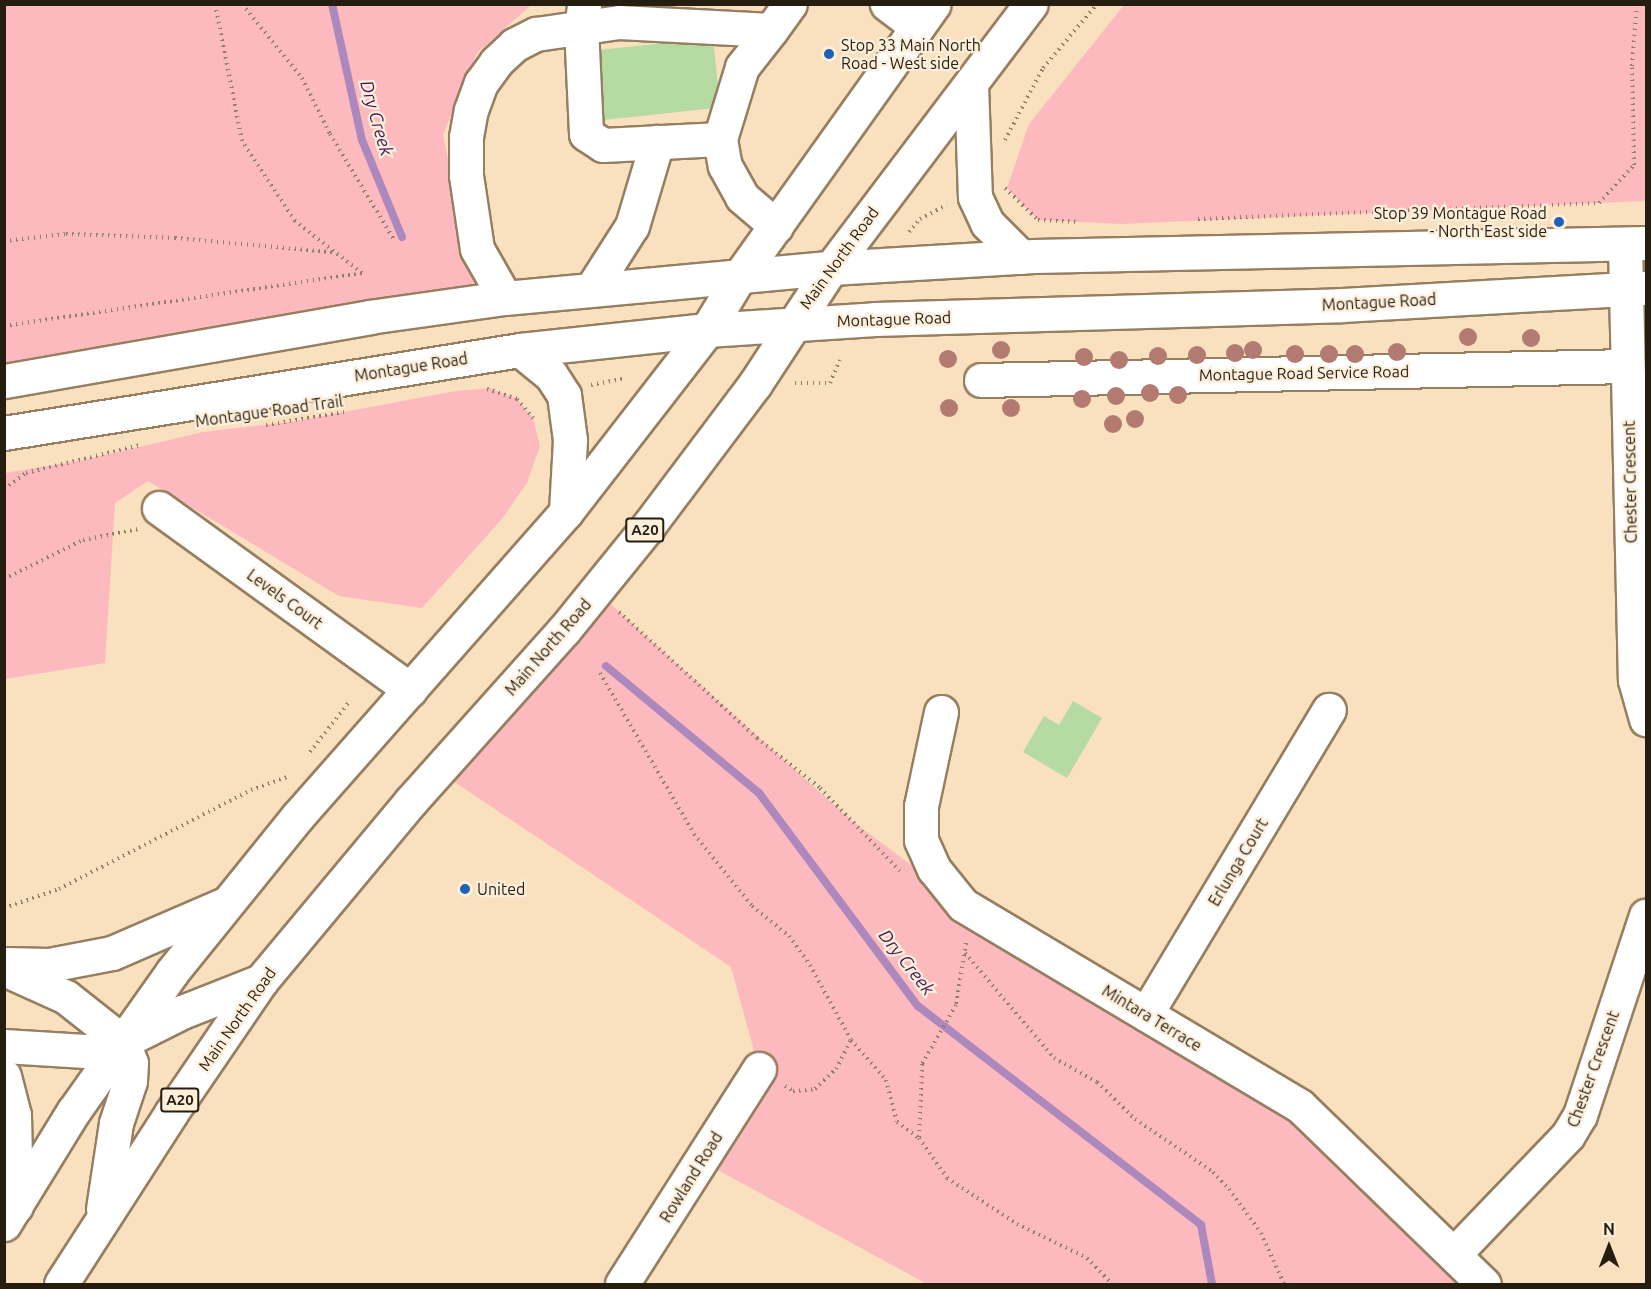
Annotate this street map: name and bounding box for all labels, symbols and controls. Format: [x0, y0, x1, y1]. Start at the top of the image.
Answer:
place label: Stop 33 Main North Road - West side [841, 35, 981, 73]
marker: Stop 33 Main North Road - West side [822, 47, 836, 61]
water label: Dry Creek [356, 78, 398, 158]
street label: Main North Road [795, 203, 883, 313]
place label: Stop 39 Montague Road - North East side [1374, 203, 1547, 241]
marker: Stop 39 Montague Road - North East side [1552, 215, 1566, 229]
street label: Montague Road [1321, 289, 1437, 315]
street label: Montague Road [836, 307, 952, 331]
street label: Montague Road [353, 349, 469, 385]
street label: Montague Road Service Road [1199, 362, 1409, 384]
street label: Montague Road Trail [194, 391, 344, 431]
street label: Chester Crescent [1619, 420, 1641, 544]
road number: A20 [624, 518, 666, 542]
street label: Levels Court [243, 565, 327, 633]
street label: Main North Road [501, 595, 595, 699]
street label: Erlunga Court [1204, 815, 1272, 909]
place label: United [477, 879, 525, 899]
marker: United [458, 882, 472, 896]
water label: Dry Creek [875, 925, 939, 999]
street label: Main North Road [194, 964, 280, 1074]
street label: Mintara Terrace [1099, 981, 1205, 1055]
street label: Chester Crescent [1563, 1008, 1623, 1130]
road number: A20 [159, 1088, 201, 1112]
street label: Rowland Road [656, 1128, 726, 1226]
north arrow [1579, 1217, 1639, 1277]
text: N [1603, 1220, 1615, 1238]

